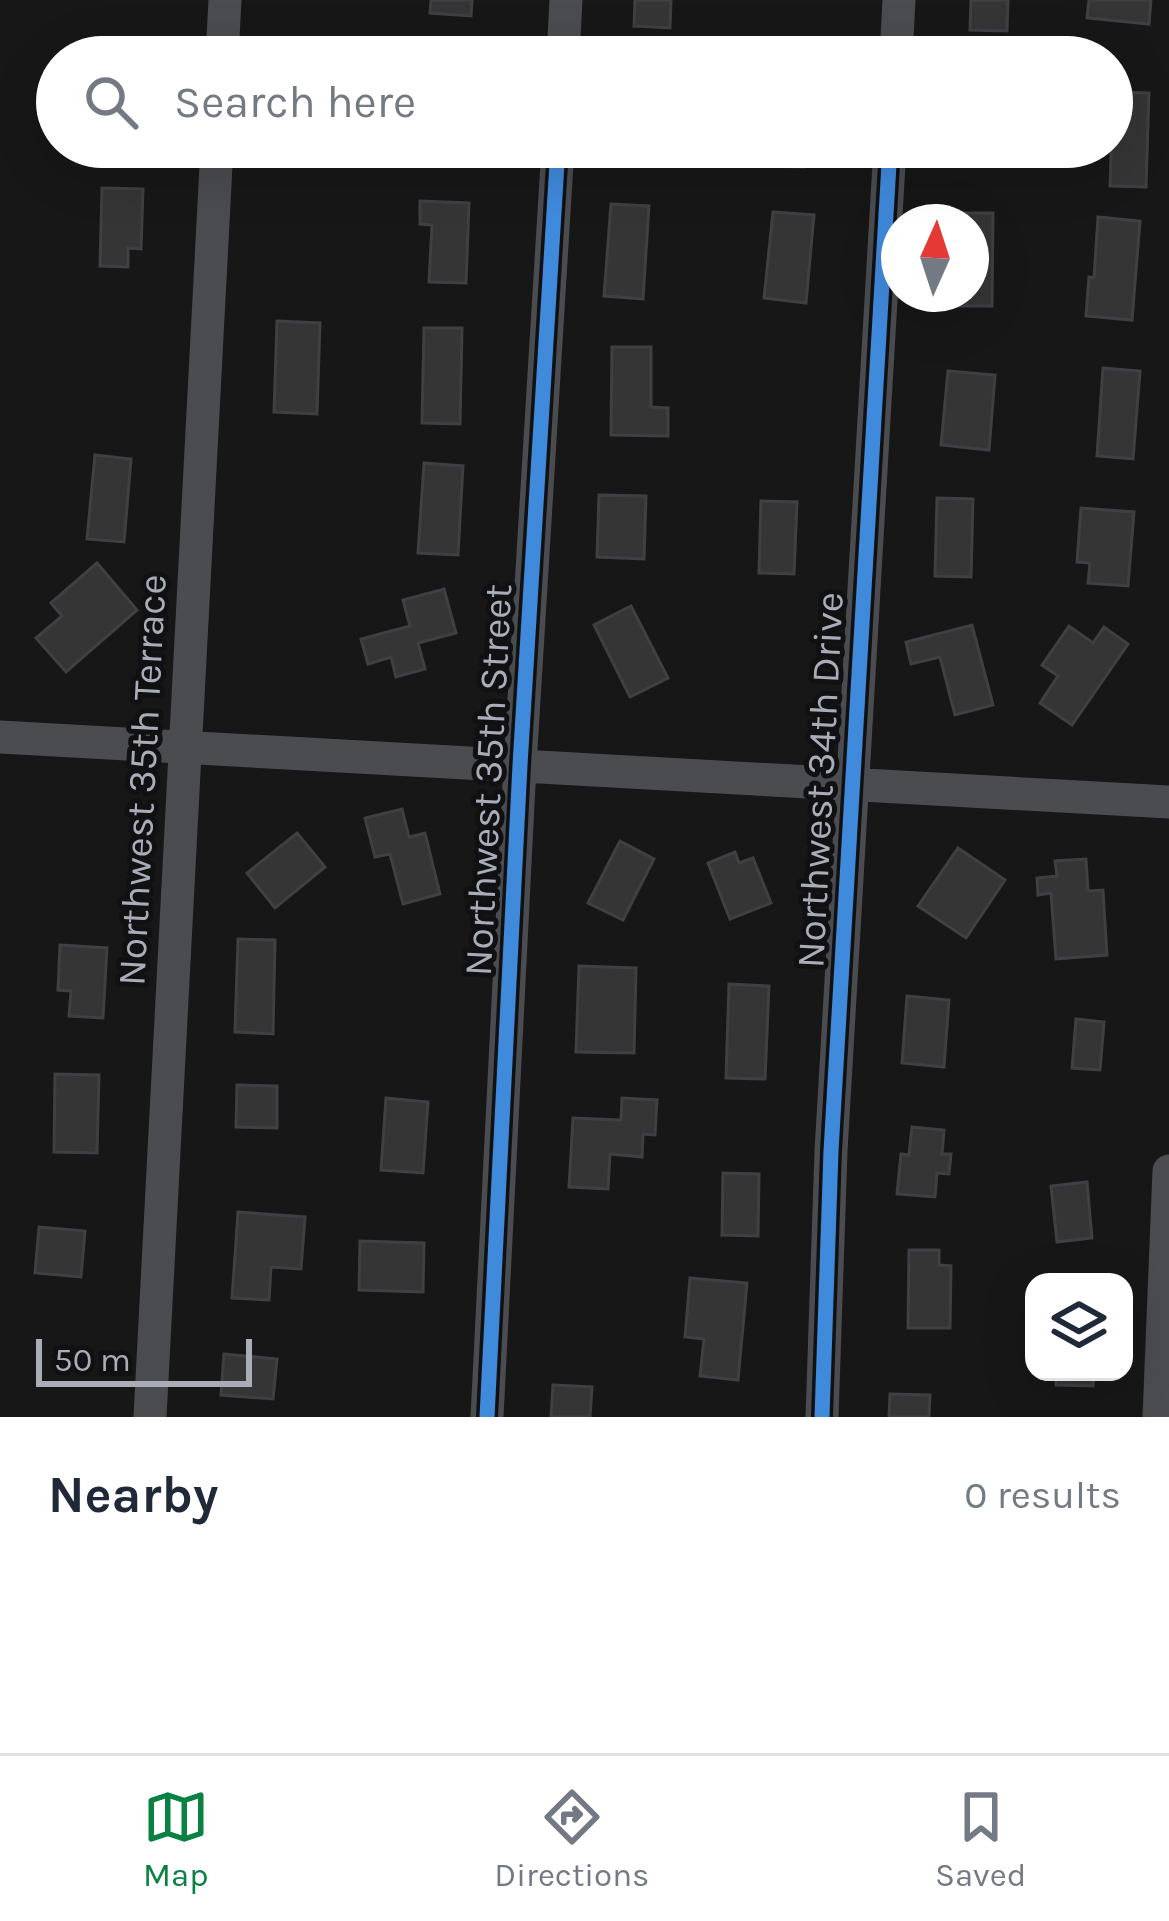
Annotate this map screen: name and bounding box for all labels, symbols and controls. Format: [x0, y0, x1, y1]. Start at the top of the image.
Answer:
search box [36, 36, 1133, 168]
icon: search [78, 69, 144, 135]
text: Search here [174, 76, 416, 128]
north arrow [881, 204, 989, 312]
street label: Northwest 35th Terrace [108, 573, 176, 987]
street label: Northwest 35th Street [455, 583, 521, 977]
street label: Northwest 34th Drive [787, 591, 853, 969]
map controls [1025, 1273, 1133, 1381]
button: layers [1025, 1273, 1133, 1381]
scale bar [36, 1333, 252, 1386]
text: 50 m [54, 1341, 131, 1379]
text: Nearby [48, 1465, 218, 1525]
text: 0 results [964, 1472, 1121, 1518]
tab: Map [143, 1784, 209, 1894]
tab: Directions [494, 1784, 649, 1894]
tab: Saved [935, 1784, 1026, 1894]

